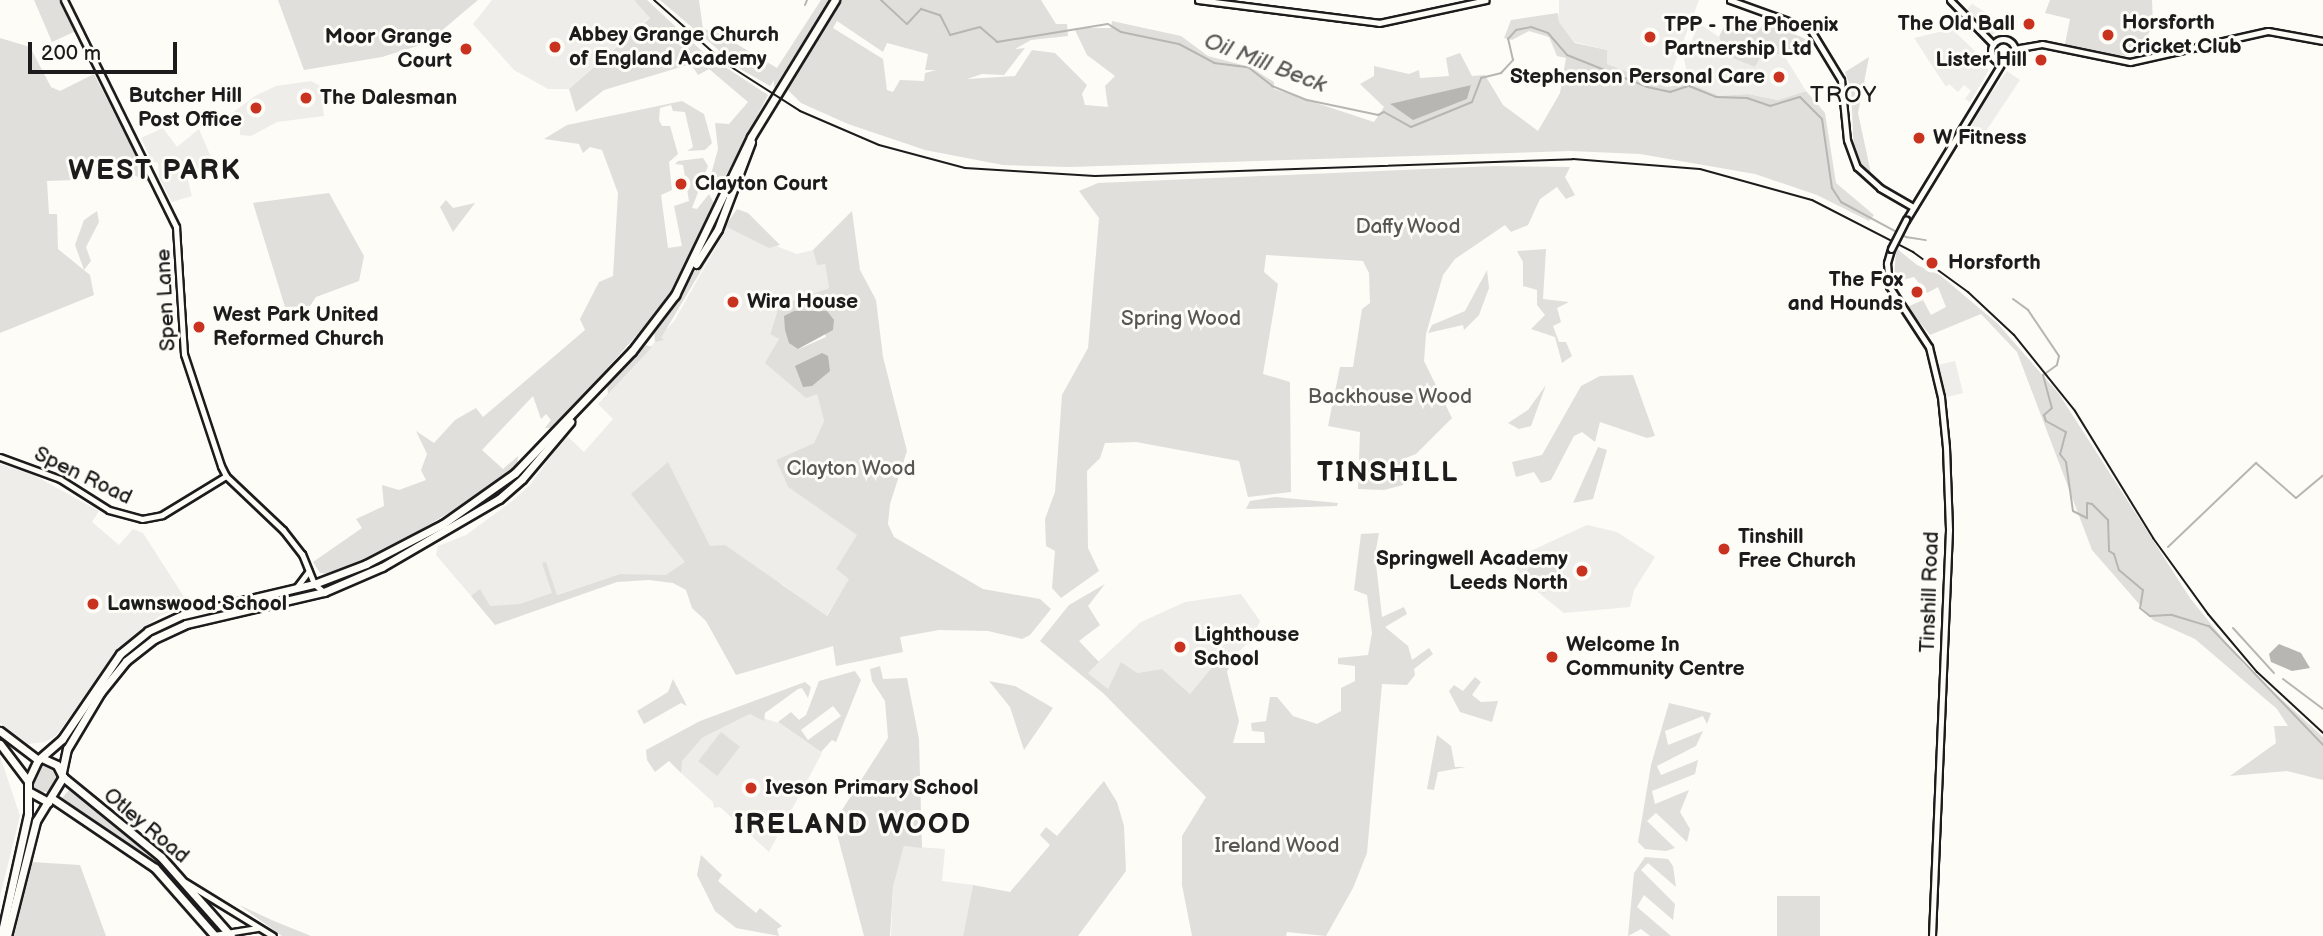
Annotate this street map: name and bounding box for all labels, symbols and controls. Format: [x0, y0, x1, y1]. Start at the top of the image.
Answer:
place label: Horsforth Cricket Club [2122, 10, 2242, 60]
place label: The Old Ball [1898, 11, 2015, 37]
place label: TPP - The Phoenix Partnership Ltd [1664, 12, 1838, 62]
marker: The Old Ball [2021, 16, 2037, 32]
place label: Abbey Grange Church of England Academy [569, 22, 780, 72]
place label: Moor Grange Court [325, 24, 452, 74]
water label: Oil Mill Beck [1200, 27, 1330, 99]
marker: Horsforth Cricket Club [2100, 27, 2116, 43]
scale bar [32, 28, 180, 72]
marker: TPP - The Phoenix Partnership Ltd [1642, 29, 1658, 45]
marker: Abbey Grange Church of England Academy [547, 39, 563, 55]
text: 200 m [41, 41, 101, 66]
marker: Moor Grange Court [458, 41, 474, 57]
place label: Lister Hill [1935, 47, 2027, 73]
marker: Lister Hill [2033, 52, 2049, 68]
place label: Stephenson Personal Care [1510, 64, 1765, 90]
marker: Stephenson Personal Care [1771, 69, 1787, 85]
district label: TROY [1810, 81, 1878, 109]
place label: Butcher Hill Post Office [128, 83, 242, 133]
place label: The Dalesman [320, 85, 457, 111]
marker: The Dalesman [298, 90, 314, 106]
marker: Butcher Hill Post Office [248, 100, 264, 116]
place label: W Fitness [1933, 125, 2027, 151]
marker: W Fitness [1911, 130, 1927, 146]
district label: WEST PARK [69, 154, 241, 188]
place label: Clayton Court [695, 171, 828, 197]
marker: Clayton Court [673, 176, 689, 192]
park label: Daffy Wood [1354, 214, 1462, 240]
street label: Spen Lane [151, 248, 181, 352]
place label: Horsforth [1948, 250, 2041, 276]
marker: Horsforth [1922, 253, 1942, 273]
place label: The Fox and Hounds [1788, 267, 1903, 317]
marker: The Fox and Hounds [1909, 284, 1925, 300]
place label: Wira House [747, 289, 858, 315]
marker: Wira House [725, 294, 741, 310]
place label: West Park United Reformed Church [213, 302, 384, 352]
park label: Spring Wood [1121, 306, 1241, 332]
marker: West Park United Reformed Church [191, 319, 207, 335]
park label: Backhouse Wood [1307, 384, 1473, 410]
street label: Spen Road [30, 442, 136, 510]
park label: Clayton Wood [786, 456, 916, 482]
district label: TINSHILL [1318, 456, 1458, 490]
place label: Tinshill Free Church [1738, 524, 1856, 574]
street label: Tinshill Road [1915, 531, 1945, 653]
marker: Tinshill Free Church [1716, 541, 1732, 557]
place label: Springwell Academy Leeds North [1376, 546, 1568, 596]
marker: Springwell Academy Leeds North [1574, 563, 1590, 579]
place label: Lawnswood School [107, 591, 287, 617]
marker: Lawnswood School [85, 596, 101, 612]
place label: Lighthouse School [1194, 622, 1299, 672]
place label: Welcome In Community Centre [1566, 632, 1745, 682]
marker: Lighthouse School [1172, 639, 1188, 655]
marker: Welcome In Community Centre [1544, 649, 1560, 665]
place label: Iveson Primary School [765, 775, 979, 801]
marker: Iveson Primary School [743, 780, 759, 796]
street label: Otley Road [98, 783, 194, 869]
district label: IRELAND WOOD [735, 808, 971, 842]
park label: Ireland Wood [1214, 833, 1340, 859]

